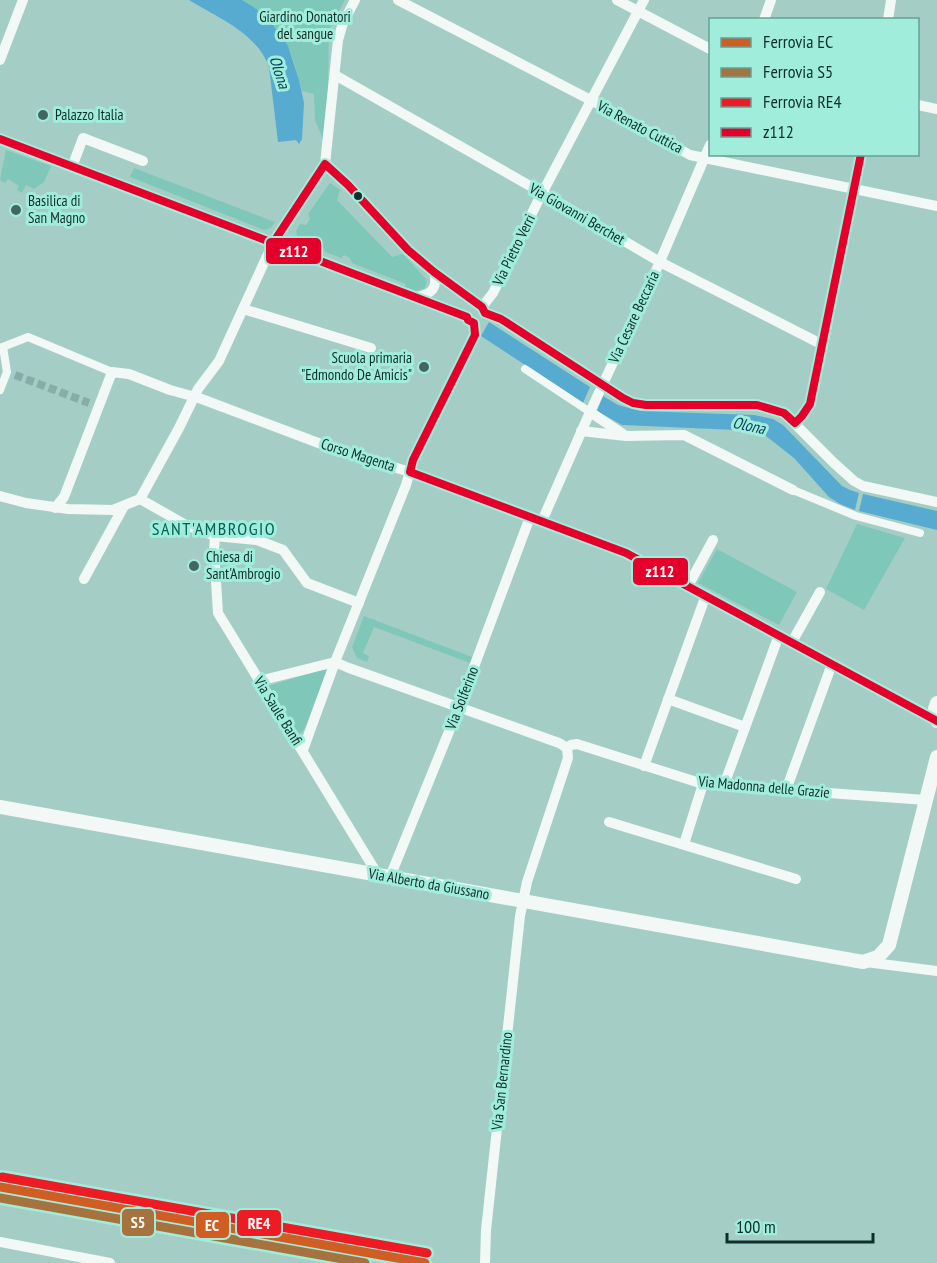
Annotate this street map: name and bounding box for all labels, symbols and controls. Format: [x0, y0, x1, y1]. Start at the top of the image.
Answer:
park label: Giardino Donatori del sangue [259, 7, 351, 43]
legend [709, 18, 919, 156]
text: Ferrovia EC [763, 30, 833, 53]
water label: Olona [265, 53, 295, 92]
text: Ferrovia S5 [763, 60, 833, 83]
text: Ferrovia RE4 [763, 90, 842, 113]
street label: Via Renato Cuttica [593, 96, 686, 157]
place label: Palazzo Italia [55, 105, 124, 124]
marker: Palazzo Italia [36, 108, 50, 122]
text: z112 [763, 120, 794, 143]
street label: Via Giovanni Berchet [525, 178, 629, 249]
unlabelled marker [352, 190, 364, 202]
place label: Basilica di San Magno [28, 191, 85, 227]
marker: Basilica di San Magno [9, 203, 23, 217]
street label: Via Pietro Verri [488, 211, 539, 289]
line badge: z112 [265, 237, 322, 265]
text: z112 [279, 241, 309, 261]
street label: Via Cesare Beccaria [603, 268, 663, 367]
place label: Scuola primaria "Edmondo De Amicis" [301, 348, 412, 384]
marker: Scuola primaria "Edmondo De Amicis" [417, 360, 431, 374]
water label: Olona [731, 412, 769, 439]
street label: Corso Magenta [319, 434, 398, 475]
district label: SANT'AMBROGIO [152, 517, 276, 540]
place label: Chiesa di Sant'Ambrogio [206, 547, 281, 583]
line badge: z112 [632, 557, 689, 586]
marker: Chiesa di Sant'Ambrogio [187, 559, 201, 573]
text: z112 [645, 561, 675, 581]
street label: Via Solferino [440, 664, 482, 733]
street label: Via Saule Banfi [249, 672, 307, 749]
street label: Via Madonna delle Grazie [697, 771, 830, 802]
street label: Via Alberto da Giussano [366, 863, 491, 903]
street label: Via San Bernardino [487, 1031, 516, 1132]
scale bar [727, 1206, 872, 1244]
line badge: S5 [121, 1208, 155, 1237]
line badge: RE4 [236, 1209, 282, 1237]
line badge: EC [195, 1211, 230, 1239]
text: S5 [131, 1212, 145, 1232]
text: RE4 [248, 1213, 271, 1233]
text: EC [205, 1215, 220, 1235]
text: 100 m [736, 1215, 776, 1238]

